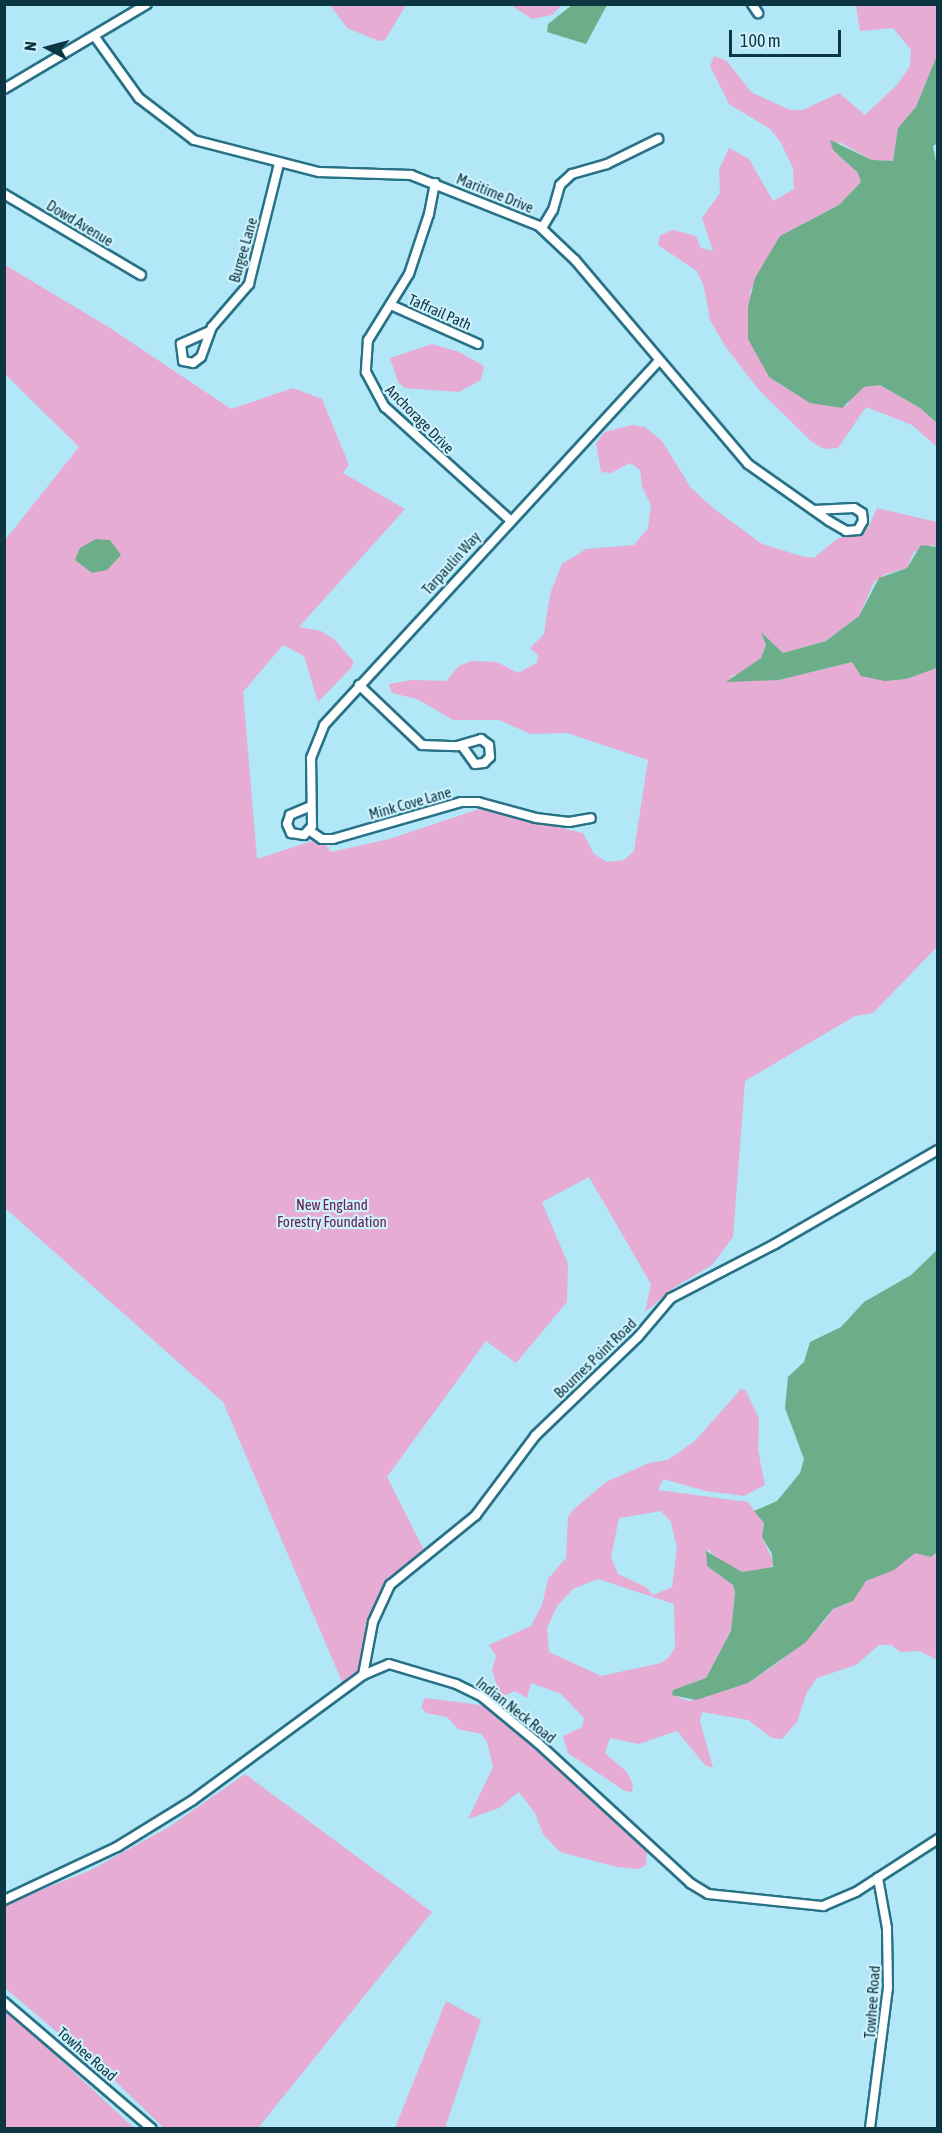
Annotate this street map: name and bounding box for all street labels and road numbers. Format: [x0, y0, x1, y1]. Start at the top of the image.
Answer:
street label: Maritime Drive [454, 169, 536, 217]
street label: Dowd Avenue [43, 196, 117, 250]
street label: Burgee Lane [225, 215, 261, 285]
street label: Taffrail Path [406, 290, 474, 334]
street label: Anchorage Drive [382, 381, 458, 457]
street label: Tarpaulin Way [418, 528, 484, 598]
street label: Mink Cove Lane [367, 783, 453, 823]
street label: Bournes Point Road [550, 1314, 640, 1402]
street label: Indian Neck Road [472, 1673, 560, 1747]
street label: Towhee Road [860, 1965, 884, 2039]
street label: Towhee Road [54, 2023, 120, 2085]

